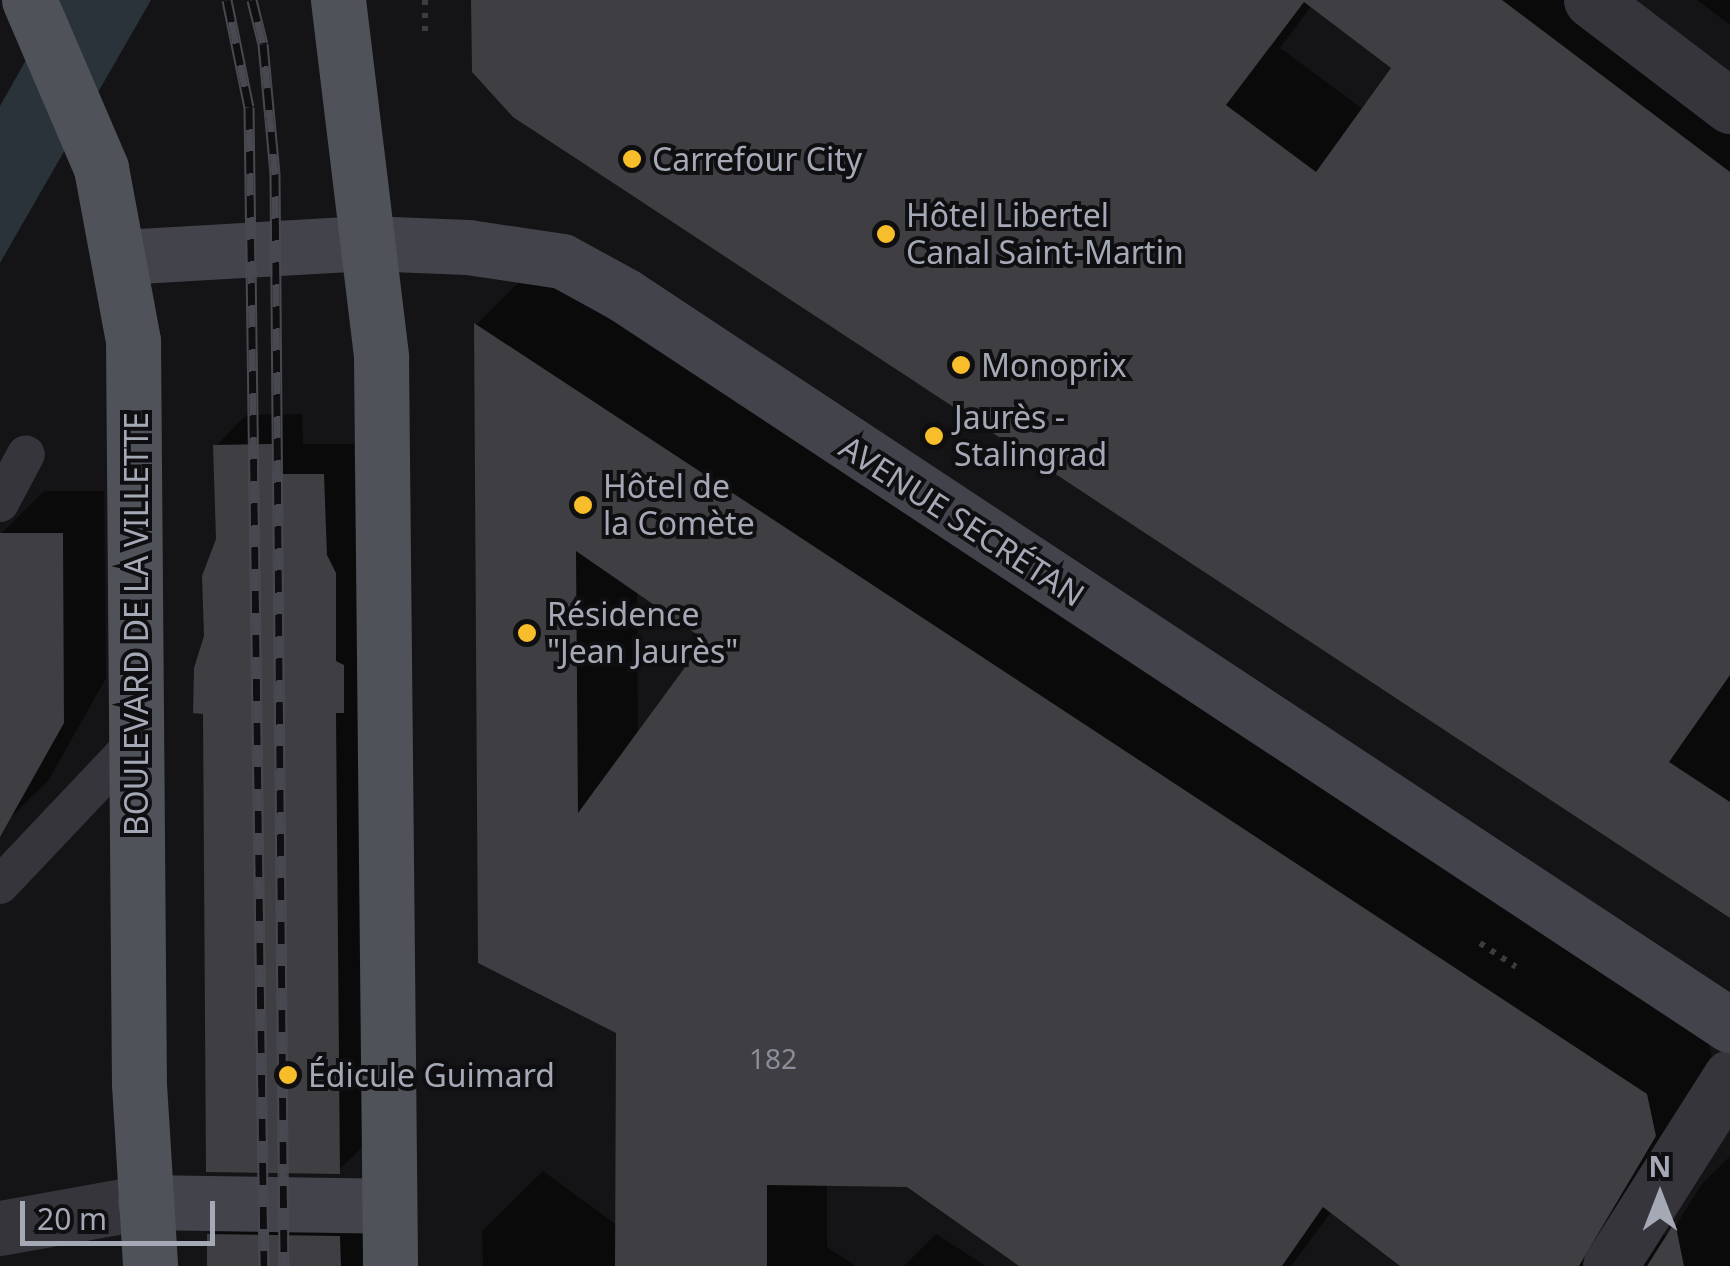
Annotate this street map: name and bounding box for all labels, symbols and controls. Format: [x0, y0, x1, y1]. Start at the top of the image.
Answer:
place label: Carrefour City [652, 140, 862, 178]
marker: Carrefour City [621, 148, 643, 170]
place label: Hôtel Libertel Canal Saint-Martin [906, 197, 1184, 272]
marker: Hôtel Libertel Canal Saint-Martin [875, 223, 897, 245]
place label: Monoprix [981, 346, 1127, 384]
marker: Monoprix [950, 354, 972, 376]
place label: Jaurès - Stalingrad [954, 399, 1107, 474]
street label: BOULEVARD DE LA VILLETTE [117, 412, 155, 836]
marker: Jaurès - Stalingrad [923, 425, 945, 447]
street label: AVENUE SECRÉTAN [833, 428, 1091, 614]
place label: Hôtel de la Comète [603, 468, 755, 543]
marker: Hôtel de la Comète [572, 494, 594, 516]
place label: Résidence "Jean Jaurès" [547, 596, 738, 671]
marker: Résidence "Jean Jaurès" [516, 622, 538, 644]
house number: 182 [749, 1041, 797, 1075]
place label: Édicule Guimard [308, 1056, 555, 1094]
marker: Édicule Guimard [277, 1064, 299, 1086]
north arrow [1610, 1146, 1710, 1246]
text: N [1649, 1147, 1671, 1185]
scale bar [25, 1181, 220, 1243]
text: 20 m [37, 1198, 107, 1239]

